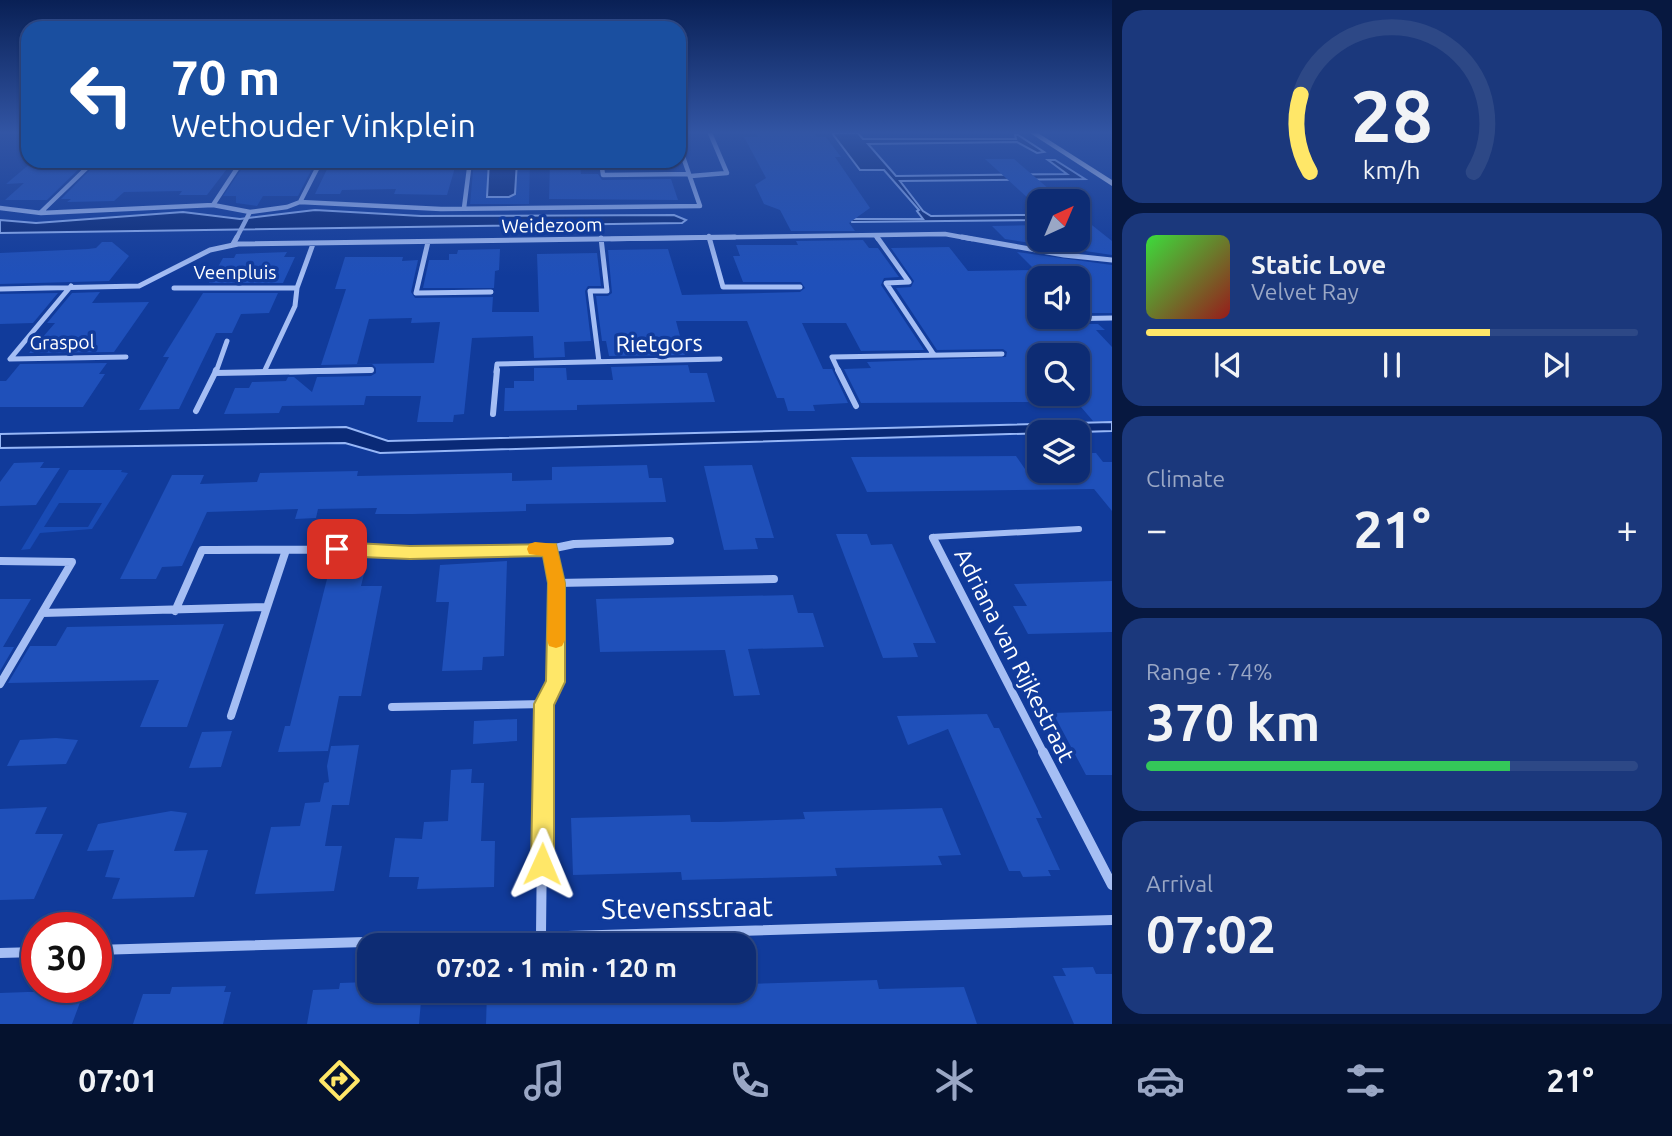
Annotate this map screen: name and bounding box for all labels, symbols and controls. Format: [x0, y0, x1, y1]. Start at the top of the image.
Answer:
icon: left [56, 49, 147, 140]
text: 70 m [171, 49, 280, 104]
text: 28 [1351, 75, 1433, 157]
text: Wethouder Vinkplein [171, 107, 476, 143]
text: km/h [1363, 156, 1421, 184]
north arrow [1027, 189, 1090, 252]
map controls [1027, 189, 1090, 483]
street label: Weidezoom [501, 213, 603, 237]
text: Static Love [1251, 250, 1386, 279]
street label: Veenpluis [193, 261, 277, 283]
button: sound [1027, 266, 1090, 329]
text: Velvet Ray [1251, 279, 1359, 304]
street label: Graspol [29, 330, 95, 354]
street label: Rietgors [615, 330, 703, 356]
button: search [1027, 343, 1090, 406]
icon: previous [1209, 346, 1247, 384]
icon: pause [1373, 346, 1411, 384]
icon: next [1537, 346, 1575, 384]
button: layers [1027, 420, 1090, 483]
text: Climate [1146, 466, 1225, 491]
text: 21° [1353, 500, 1431, 558]
text: − [1146, 508, 1167, 550]
text: + [1617, 508, 1638, 550]
pin [307, 519, 367, 579]
icon: arrive [318, 530, 356, 568]
street label: Adriana van Rijkestraat [950, 544, 1080, 766]
text: Range · 74% [1146, 659, 1273, 684]
text: 370 km [1146, 693, 1320, 751]
position arrow [505, 827, 579, 901]
text: Arrival [1146, 871, 1213, 896]
street label: Stevensstraat [601, 890, 773, 924]
text: 07:02 [1146, 905, 1276, 963]
speed limit sign: 30 [21, 912, 112, 1003]
text: 07:02 · 1 min · 120 m [436, 953, 677, 982]
icon: directions [315, 1056, 364, 1105]
icon: music [520, 1056, 569, 1105]
icon: phone [725, 1056, 774, 1105]
icon: climate [930, 1056, 979, 1105]
icon: car [1136, 1056, 1185, 1105]
icon: filters [1341, 1056, 1390, 1105]
text: 07:01 [78, 1062, 158, 1098]
text: 21° [1546, 1062, 1594, 1098]

